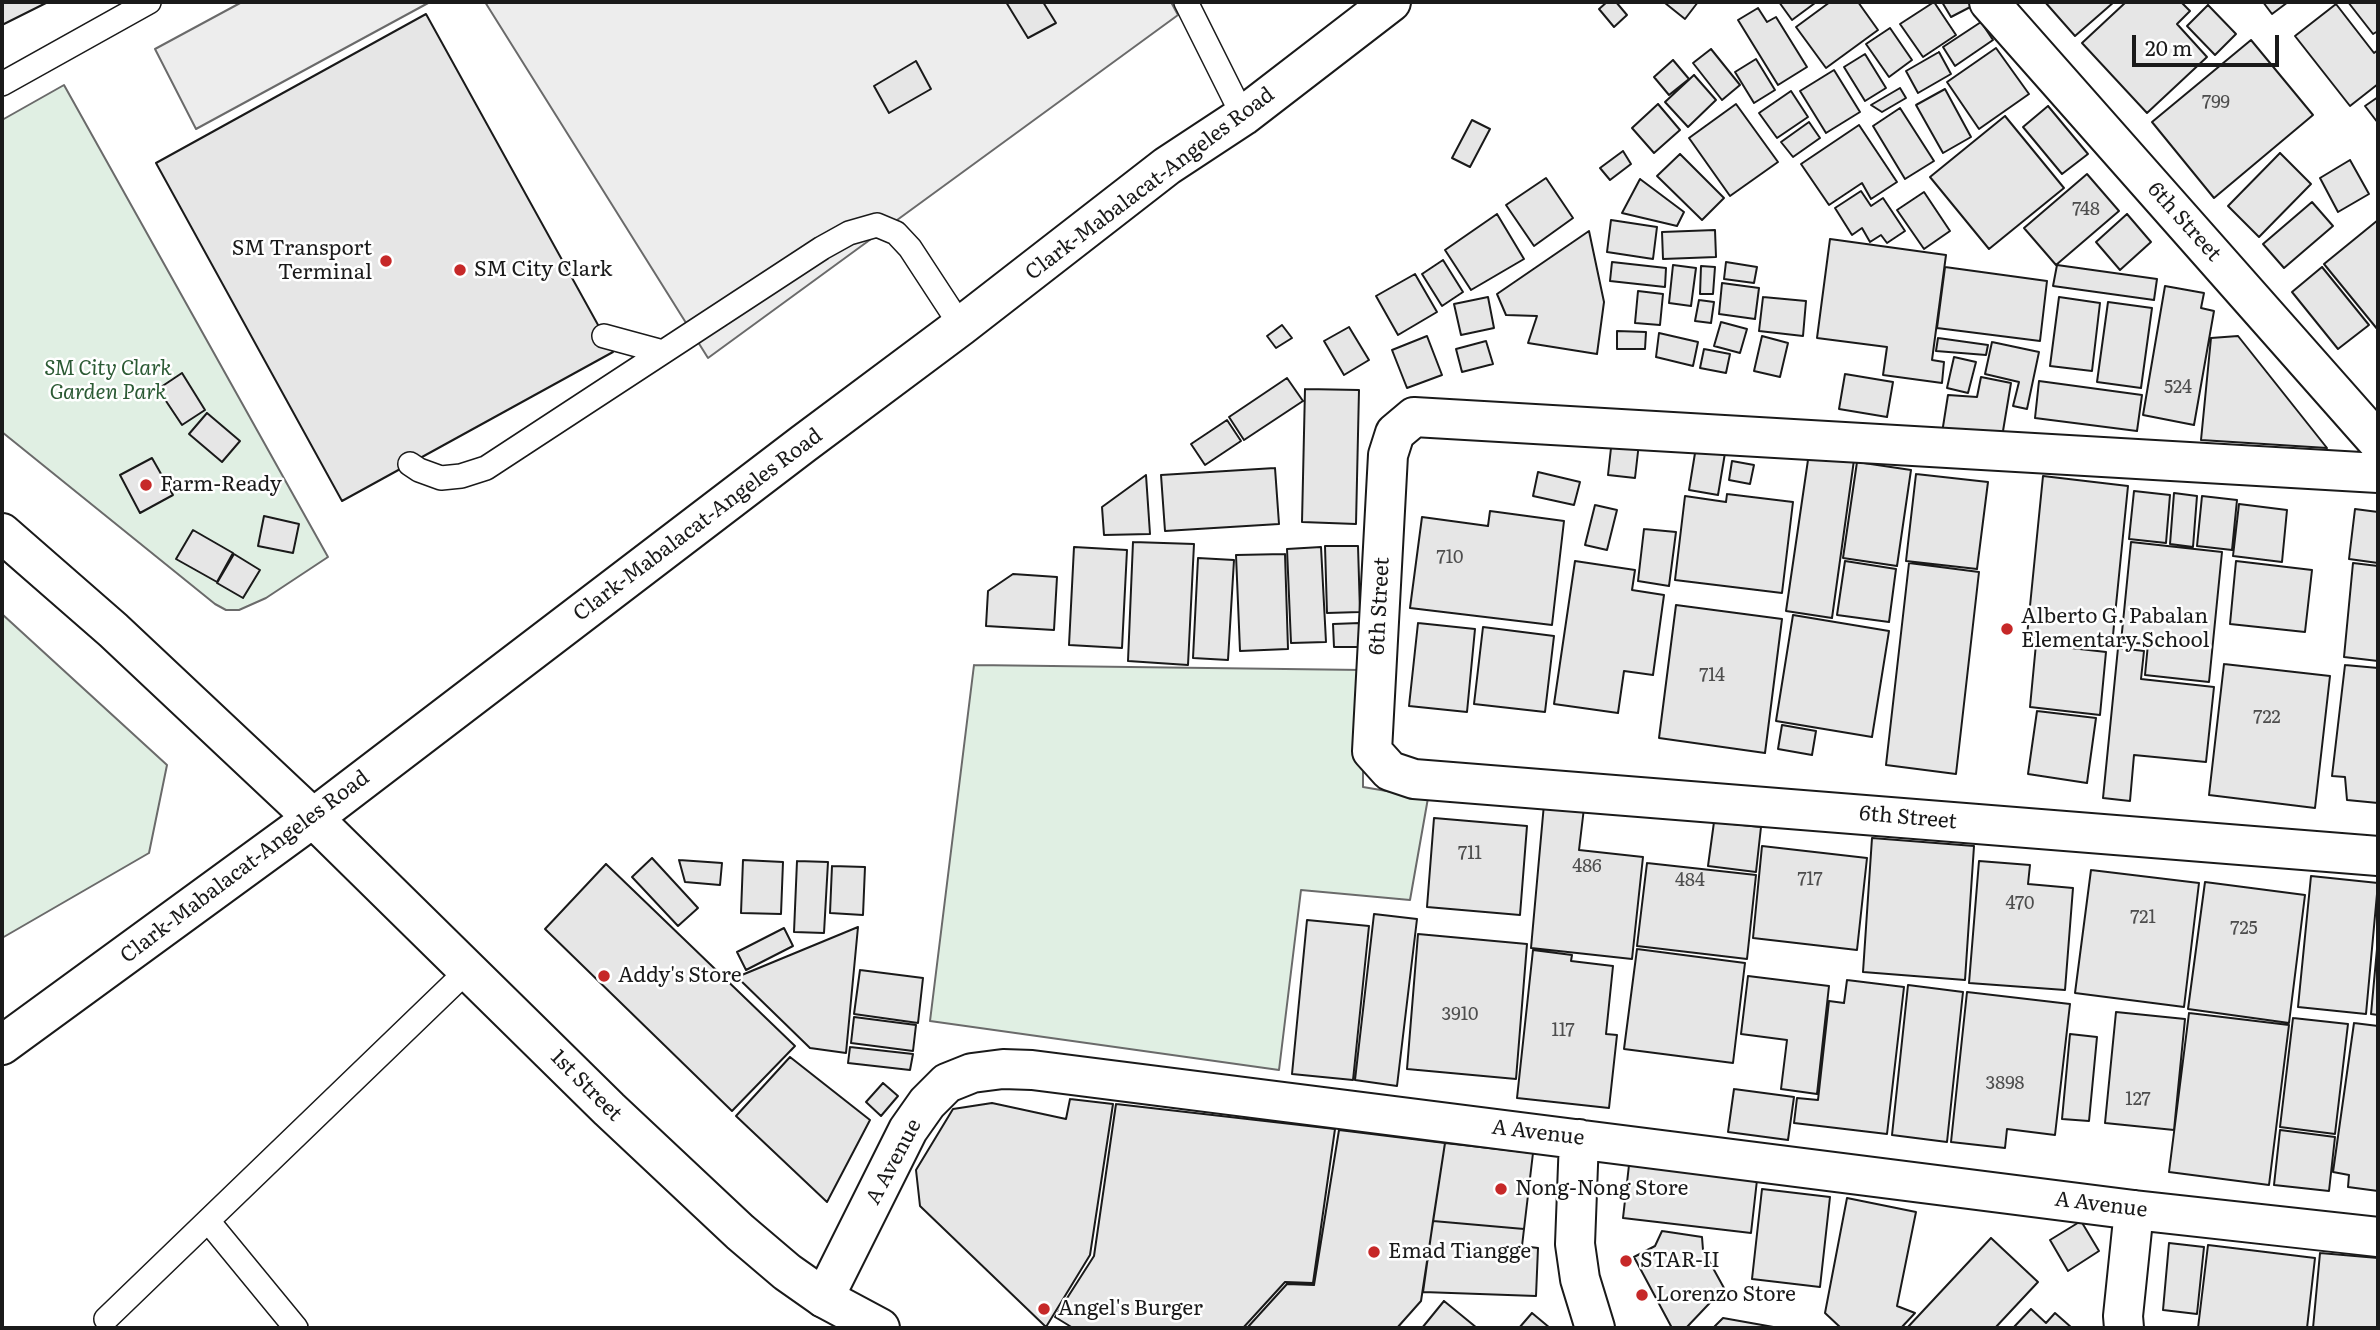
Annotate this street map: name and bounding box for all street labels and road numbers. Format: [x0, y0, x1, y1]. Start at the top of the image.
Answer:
street label: Clark-Mabalacat-Angeles Road [1021, 82, 1279, 286]
street label: 6th Street [2142, 177, 2226, 267]
street label: Clark-Mabalacat-Angeles Road [569, 423, 827, 627]
street label: 6th Street [1365, 556, 1395, 656]
street label: Clark-Mabalacat-Angeles Road [116, 765, 374, 969]
street label: 6th Street [1858, 801, 1958, 835]
street label: 1st Street [545, 1045, 627, 1127]
street label: A Avenue [861, 1115, 927, 1209]
street label: A Avenue [1490, 1115, 1586, 1151]
street label: A Avenue [2053, 1187, 2149, 1223]

